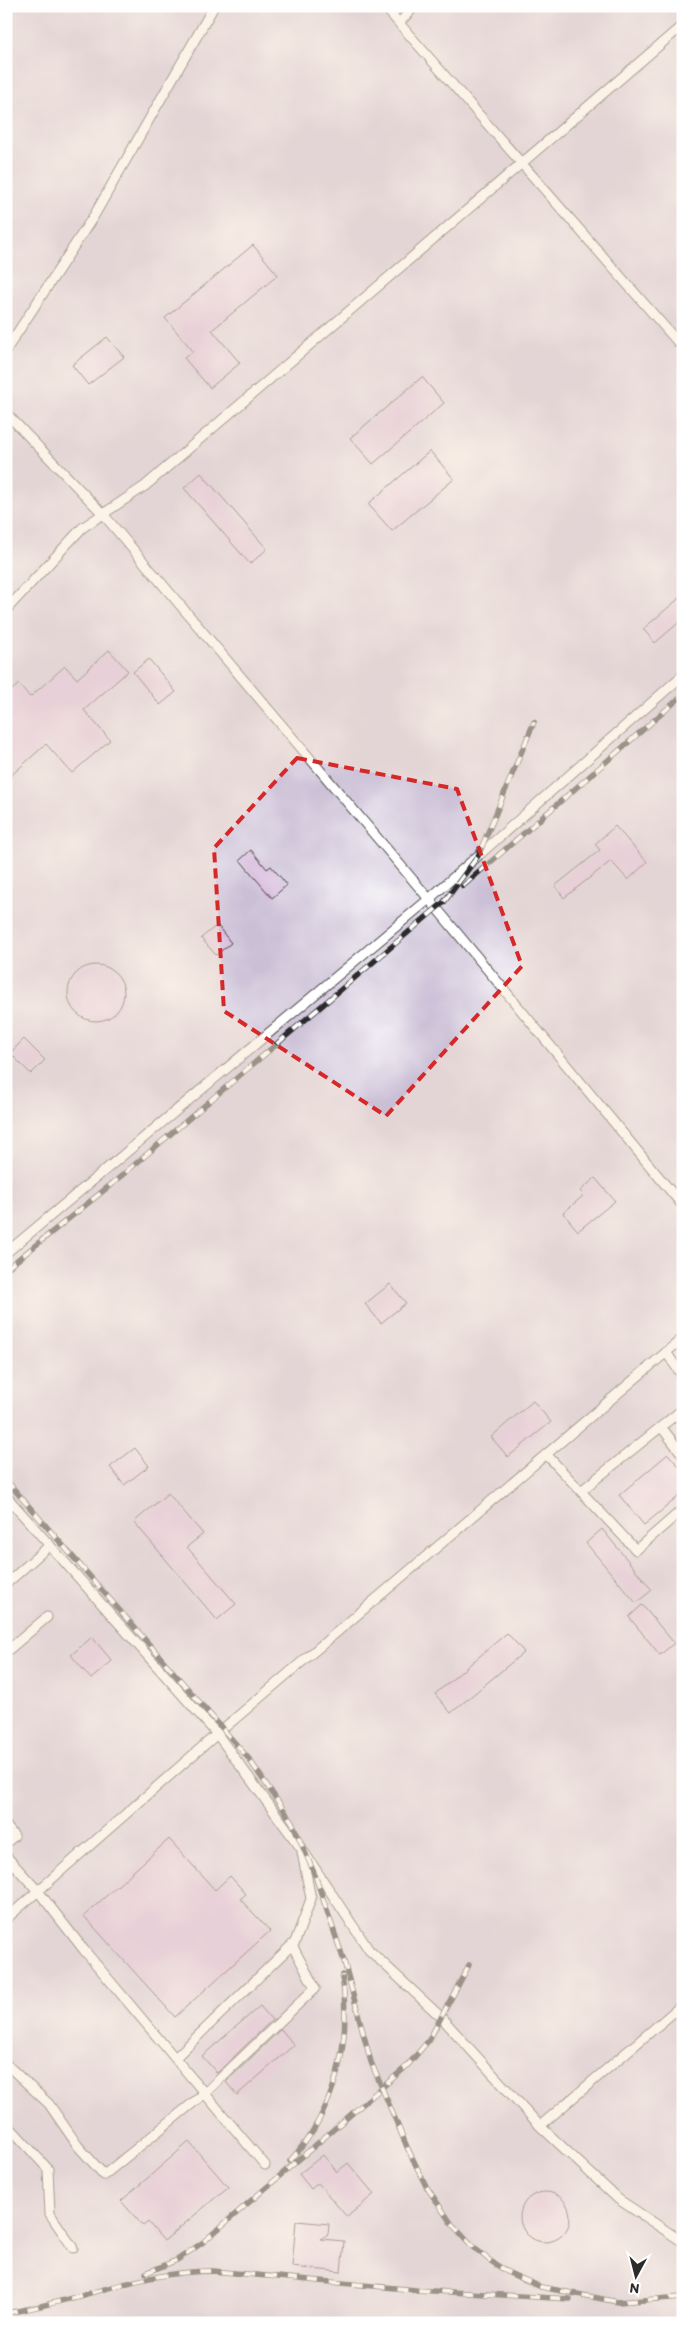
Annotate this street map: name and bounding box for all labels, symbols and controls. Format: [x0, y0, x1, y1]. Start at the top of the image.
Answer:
north arrow [612, 2252, 662, 2302]
text: N [629, 2279, 640, 2297]

